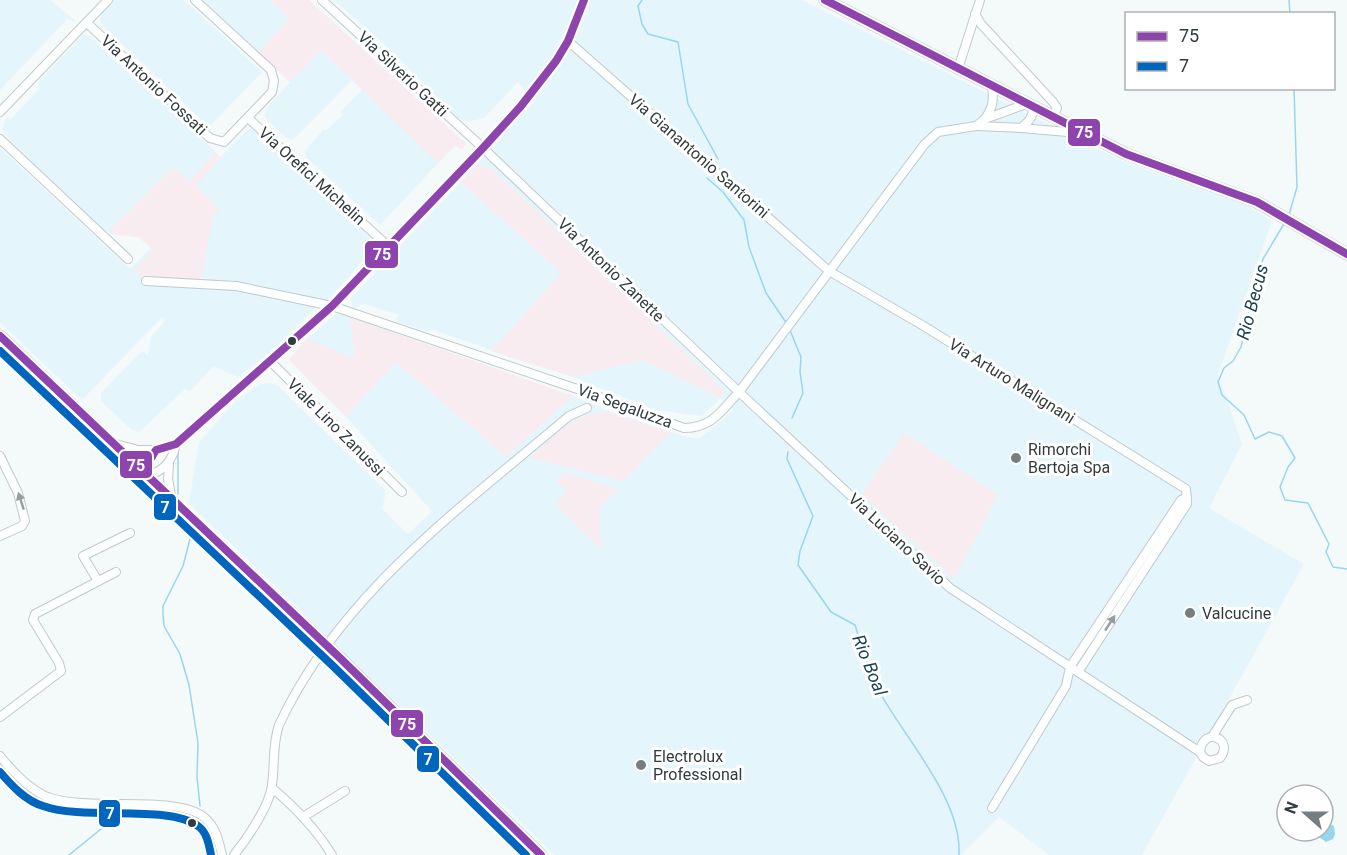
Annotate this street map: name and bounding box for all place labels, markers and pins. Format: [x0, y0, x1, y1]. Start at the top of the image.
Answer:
unlabelled marker [286, 335, 298, 347]
place label: Rimorchi Bertoja Spa [1028, 440, 1110, 477]
marker: Rimorchi Bertoja Spa [1009, 451, 1023, 465]
place label: Valcucine [1202, 604, 1271, 623]
marker: Valcucine [1183, 606, 1197, 620]
place label: Electrolux Professional [653, 747, 742, 784]
marker: Electrolux Professional [634, 758, 648, 772]
unlabelled marker [186, 817, 198, 829]

